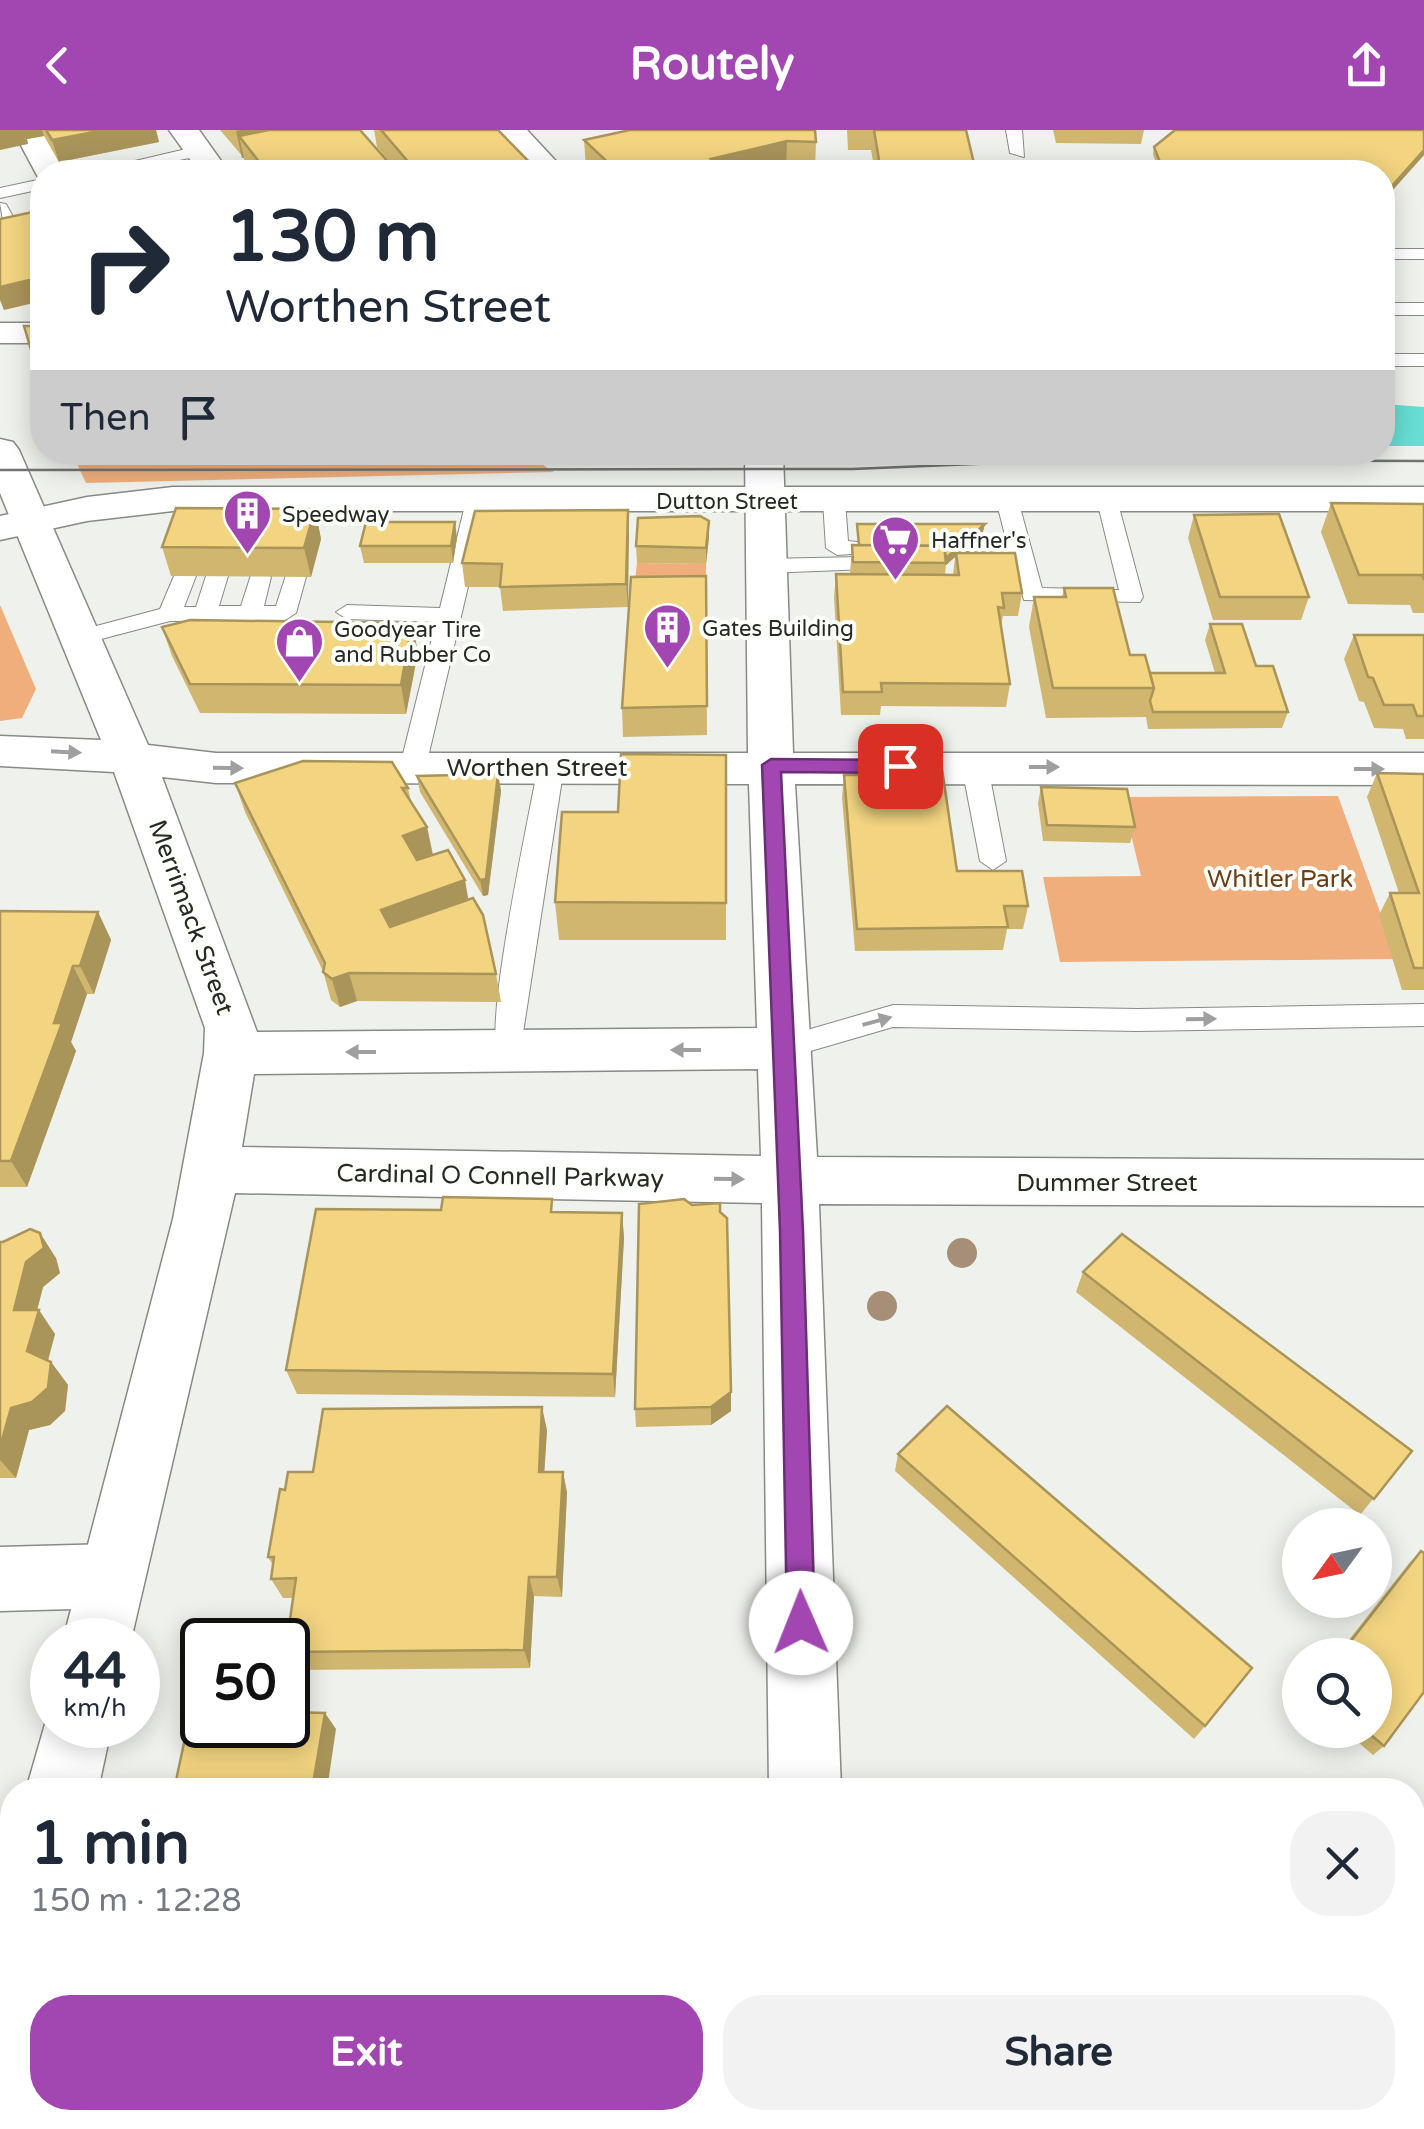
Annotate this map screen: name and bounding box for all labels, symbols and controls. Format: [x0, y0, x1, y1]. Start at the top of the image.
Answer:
icon: back [30, 38, 85, 93]
text: Routely [630, 38, 794, 92]
icon: share [1339, 38, 1394, 93]
text: 130 m [225, 196, 439, 280]
icon: right [60, 200, 190, 330]
text: Worthen Street [225, 281, 551, 335]
icon: arrive [171, 390, 226, 445]
text: Then [60, 395, 151, 441]
building icon: Speedway [221, 488, 273, 556]
street label: Dutton Street [656, 489, 798, 515]
place label: Speedway [282, 502, 390, 528]
supermarket icon: Haffner's [870, 514, 922, 582]
place label: Haffner's [931, 528, 1026, 554]
building icon: Gates Building [641, 602, 693, 670]
shop icon: Goodyear Tire and Rubber Co [273, 616, 325, 684]
place label: Gates Building [702, 616, 854, 642]
place label: Goodyear Tire and Rubber Co [334, 617, 491, 668]
pin [858, 724, 943, 809]
icon: arrive [873, 739, 928, 794]
one-way arrow [50, 744, 82, 760]
street label: Worthen Street [446, 753, 628, 783]
one-way arrow [1028, 759, 1060, 775]
one-way arrow [213, 760, 244, 776]
one-way arrow [1353, 761, 1385, 777]
street label: Merrimack Street [142, 816, 240, 1019]
park label: Whitler Park [1207, 864, 1353, 894]
one-way arrow [1186, 1011, 1218, 1027]
one-way arrow [862, 1012, 893, 1028]
one-way arrow [669, 1042, 701, 1058]
one-way arrow [344, 1044, 376, 1060]
street label: Cardinal O Connell Parkway [336, 1158, 664, 1194]
street label: Dummer Street [1016, 1168, 1198, 1198]
one-way arrow [713, 1171, 745, 1187]
north arrow [1282, 1508, 1392, 1618]
map controls [1282, 1508, 1392, 1748]
position arrow [749, 1571, 853, 1675]
speed limit sign: 50 [180, 1618, 310, 1748]
button: search [1282, 1638, 1392, 1748]
text: 44 [64, 1641, 126, 1701]
text: km/h [64, 1693, 126, 1723]
text: 1 min [30, 1808, 190, 1880]
button: close [1290, 1811, 1395, 1916]
text: 150 m · 12:28 [30, 1882, 242, 1920]
button: Exit [30, 1995, 703, 2110]
button: Share [723, 1995, 1395, 2110]

